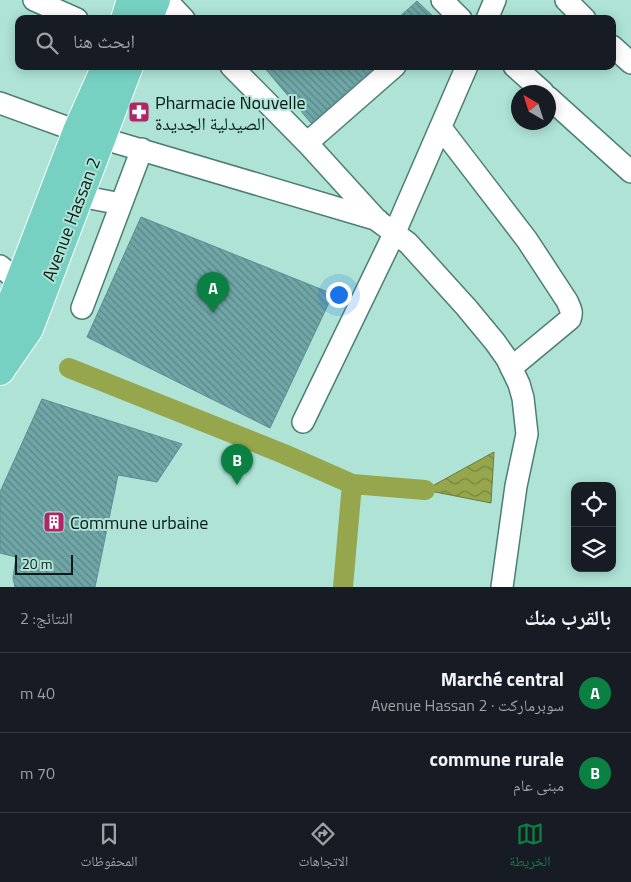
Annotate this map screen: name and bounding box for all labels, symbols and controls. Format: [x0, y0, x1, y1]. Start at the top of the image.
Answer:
search box [15, 15, 616, 70]
text: ابحث هنا [73, 26, 135, 55]
icon: search [33, 29, 61, 57]
north arrow [511, 85, 556, 130]
place label: Pharmacie Nouvelle الصيدلية الجديدة [155, 89, 306, 137]
pharmacy icon: Pharmacie Nouvelle الصيدلية الجديدة [127, 100, 151, 124]
street label: Avenue Hassan 2 [35, 153, 107, 285]
pin: A [197, 272, 229, 313]
your location [326, 282, 352, 308]
pin: B [221, 444, 253, 485]
map controls [571, 482, 616, 572]
button: locate [571, 482, 616, 527]
place label: Commune urbaine [70, 509, 208, 536]
building icon: Commune urbaine [42, 510, 66, 534]
button: layers [571, 527, 616, 572]
scale bar [15, 552, 72, 575]
text: 20 m [22, 553, 52, 574]
text: بالقرب منك [524, 601, 611, 633]
text: النتائج: 2 [20, 606, 73, 630]
text: Marché central [441, 664, 564, 693]
text: 40 m [20, 681, 55, 705]
text: A [590, 681, 600, 705]
text: سوبرماركت · Avenue Hassan 2 [371, 693, 564, 717]
text: commune rurale [430, 744, 564, 773]
text: 70 m [20, 761, 55, 785]
text: B [590, 761, 600, 785]
text: مبنى عام [513, 773, 564, 797]
tab: المحفوظات [81, 820, 137, 875]
tab: الاتجاهات [299, 820, 348, 875]
tab: الخريطة [509, 820, 550, 875]

